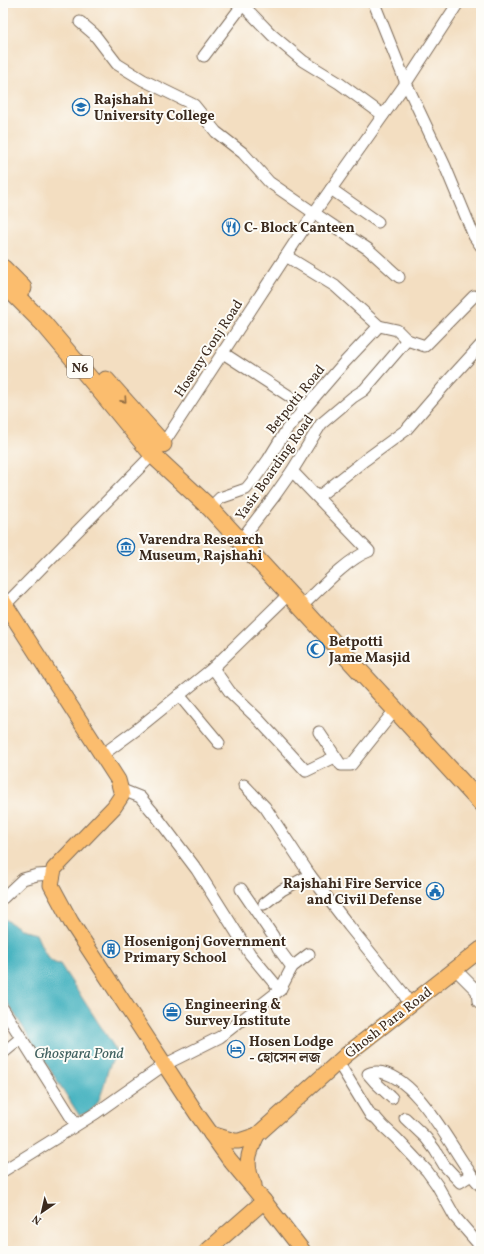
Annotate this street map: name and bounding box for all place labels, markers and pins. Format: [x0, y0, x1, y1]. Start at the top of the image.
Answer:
place label: Rajshahi University College [94, 91, 215, 126]
school or university icon: Rajshahi University College [71, 97, 91, 117]
restaurant icon: C- Block Canteen [221, 217, 241, 237]
place label: C- Block Canteen [244, 219, 355, 238]
place label: Varendra Research Museum, Rajshahi [139, 531, 264, 566]
museum icon: Varendra Research Museum, Rajshahi [116, 537, 136, 557]
place label: Betpotti Jame Masjid [328, 633, 411, 668]
mosque icon: Betpotti Jame Masjid [306, 639, 326, 659]
place label: Rajshahi Fire Service and Civil Defense [283, 875, 422, 910]
public building icon: Rajshahi Fire Service and Civil Defense [425, 881, 445, 901]
place label: Hosenigonj Government Primary School [124, 933, 286, 968]
building icon: Hosenigonj Government Primary School [101, 939, 121, 959]
place label: Engineering & Survey Institute [185, 996, 290, 1031]
office icon: Engineering & Survey Institute [162, 1002, 182, 1022]
place label: Hosen Lodge - হোসেন লজ [249, 1033, 333, 1068]
hotel icon: Hosen Lodge - হোসেন লজ [226, 1039, 246, 1059]

